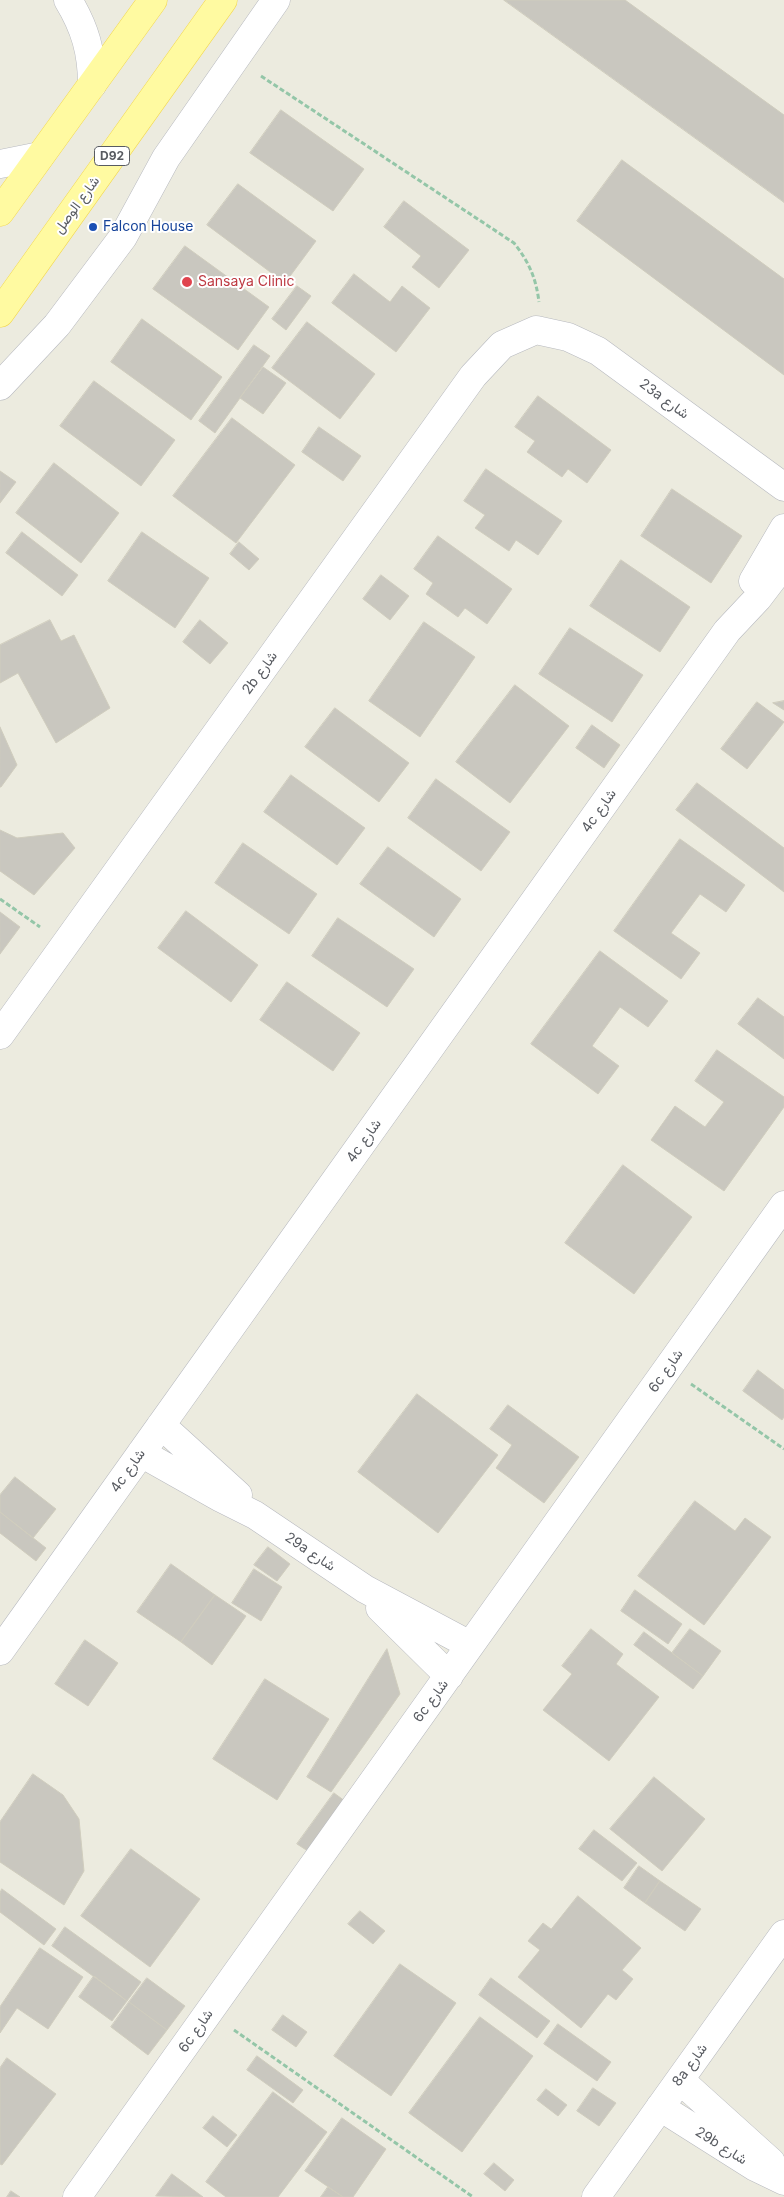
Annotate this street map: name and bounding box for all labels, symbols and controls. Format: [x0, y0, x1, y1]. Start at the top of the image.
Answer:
road number: D92 [94, 146, 130, 166]
street label: شارع الوصل [51, 173, 103, 237]
place label: Falcon House [103, 219, 193, 235]
marker: Falcon House [87, 221, 99, 233]
place label: Sansaya Clinic [198, 274, 294, 290]
marker: Sansaya Clinic [180, 275, 194, 289]
street label: 23a شارع [636, 375, 692, 423]
street label: 2b شارع [239, 648, 281, 698]
street label: 4c شارع [578, 786, 620, 836]
street label: 4c شارع [343, 1116, 385, 1166]
street label: 6c شارع [645, 1346, 687, 1396]
street label: 4c شارع [107, 1446, 149, 1496]
street label: 29a شارع [282, 1529, 338, 1575]
street label: 6c شارع [410, 1676, 452, 1726]
street label: 6c شارع [175, 2006, 217, 2056]
street label: 8a شارع [669, 2040, 711, 2090]
street label: 29b شارع [692, 2124, 750, 2168]

